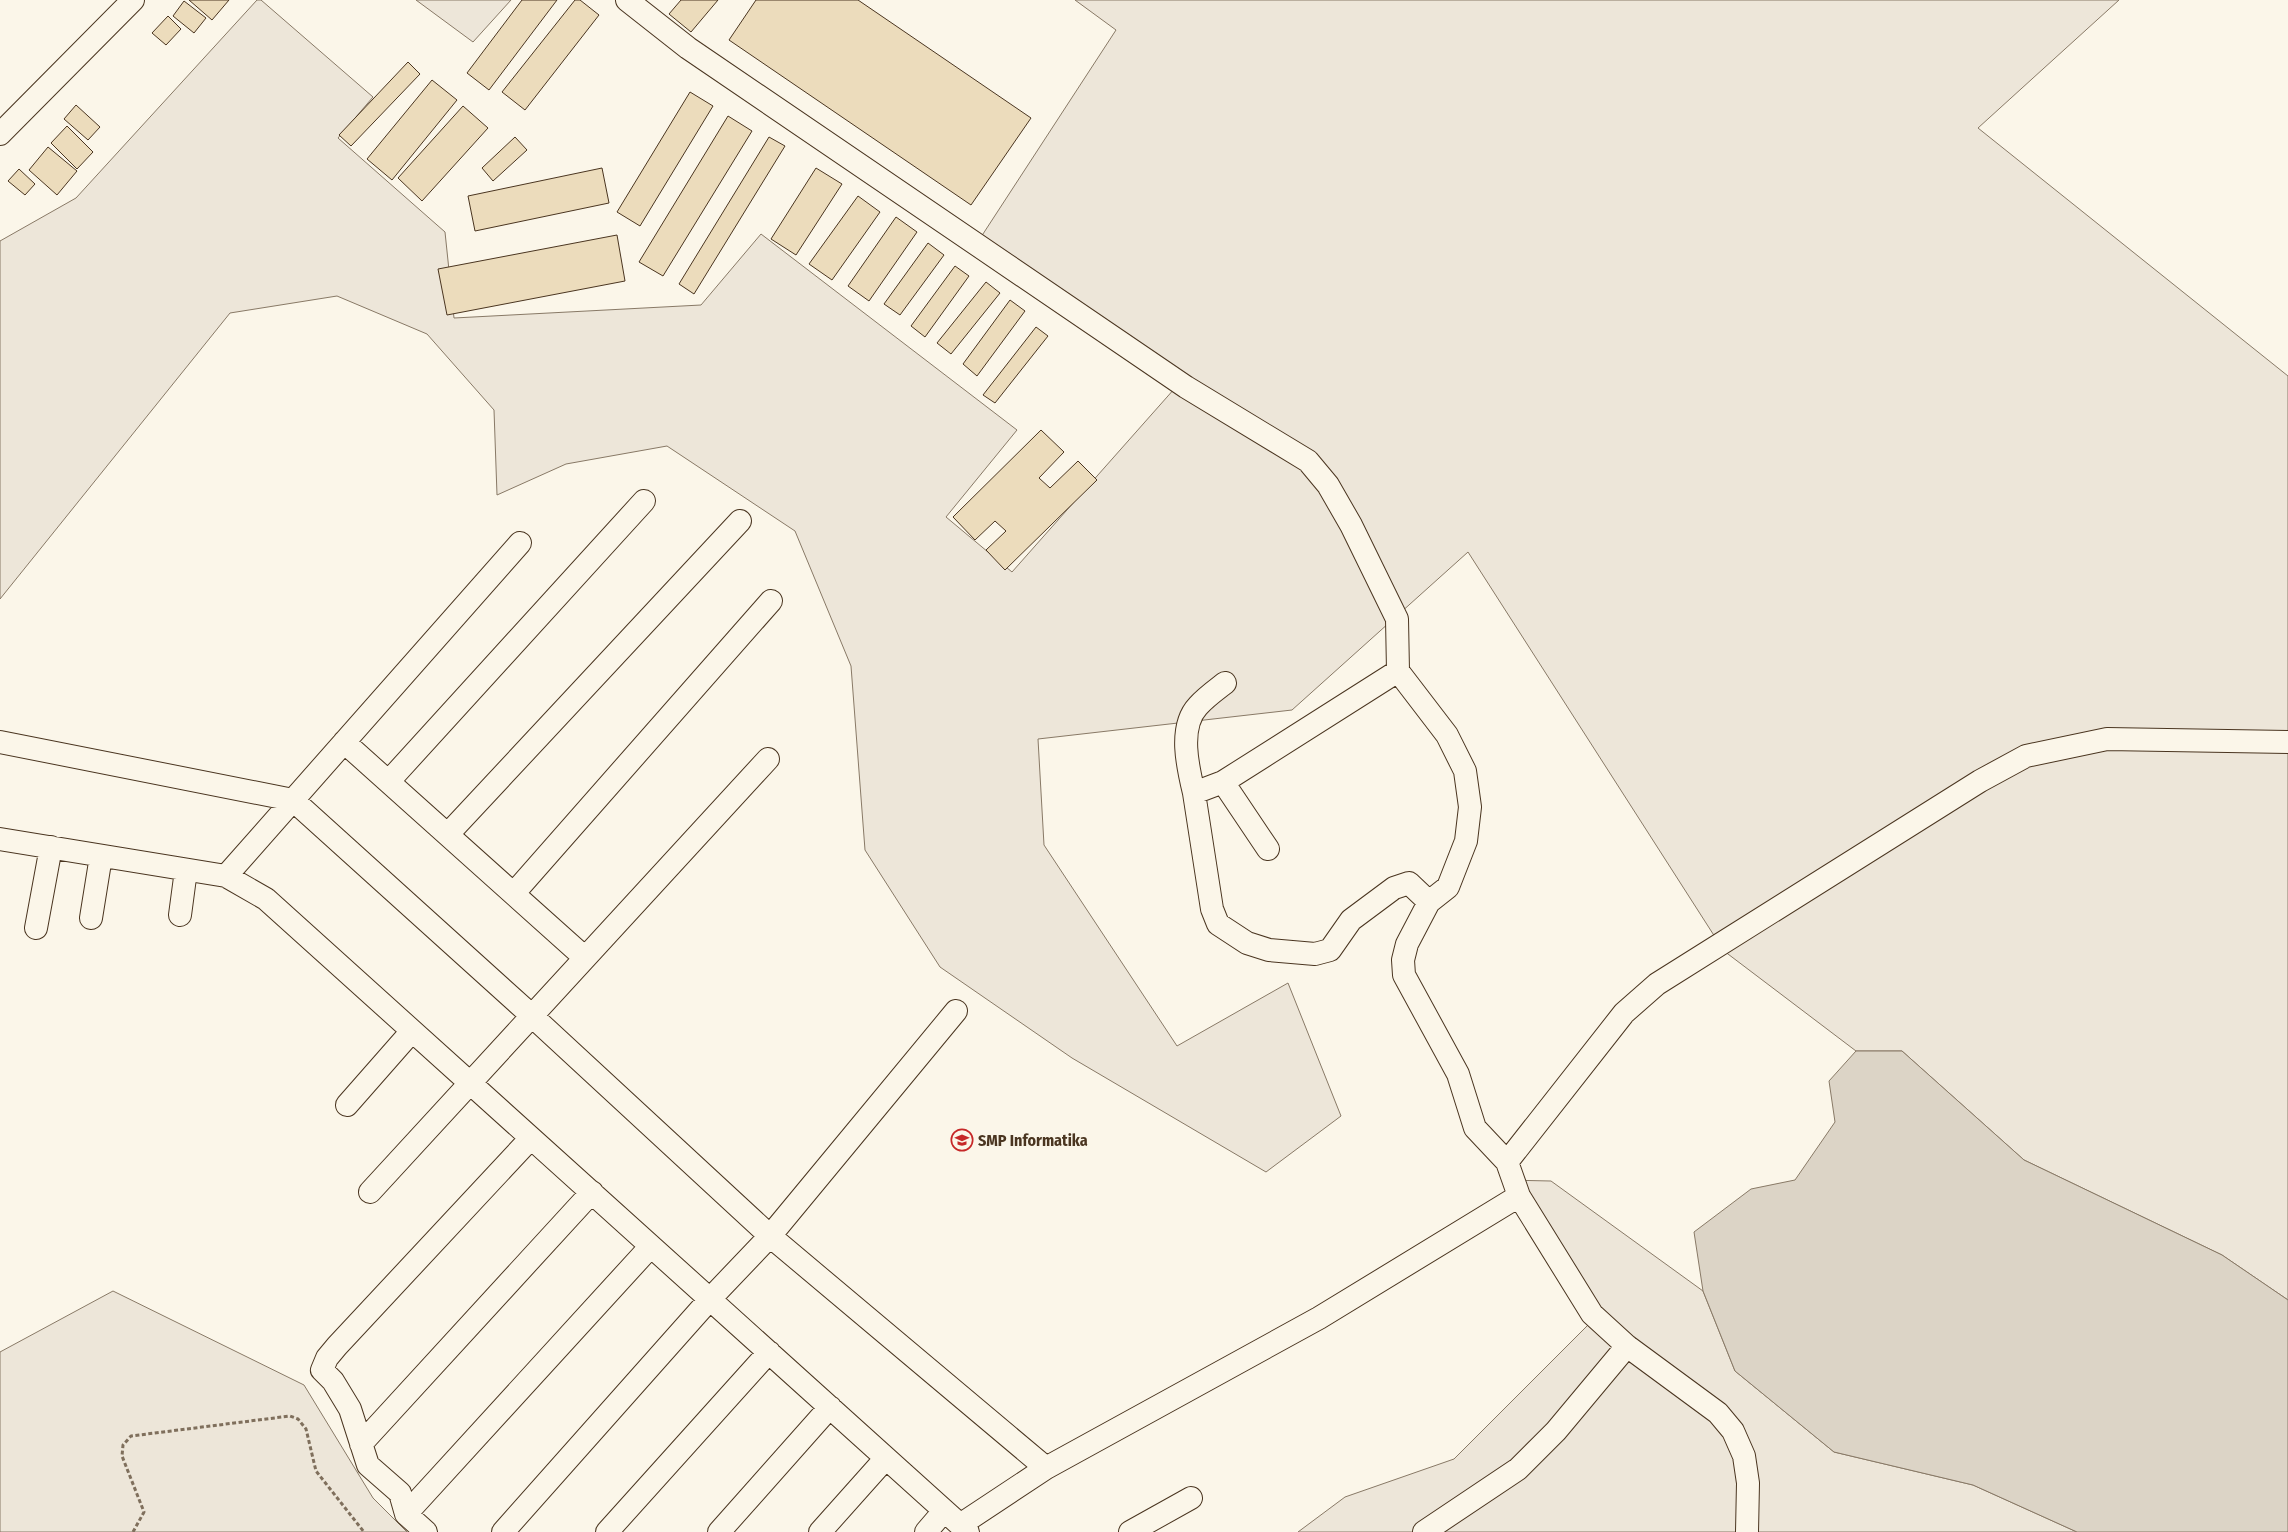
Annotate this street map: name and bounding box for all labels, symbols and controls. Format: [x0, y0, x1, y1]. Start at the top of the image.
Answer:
school or university icon: SMP Informatika [950, 1128, 974, 1152]
place label: SMP Informatika [978, 1131, 1088, 1150]

